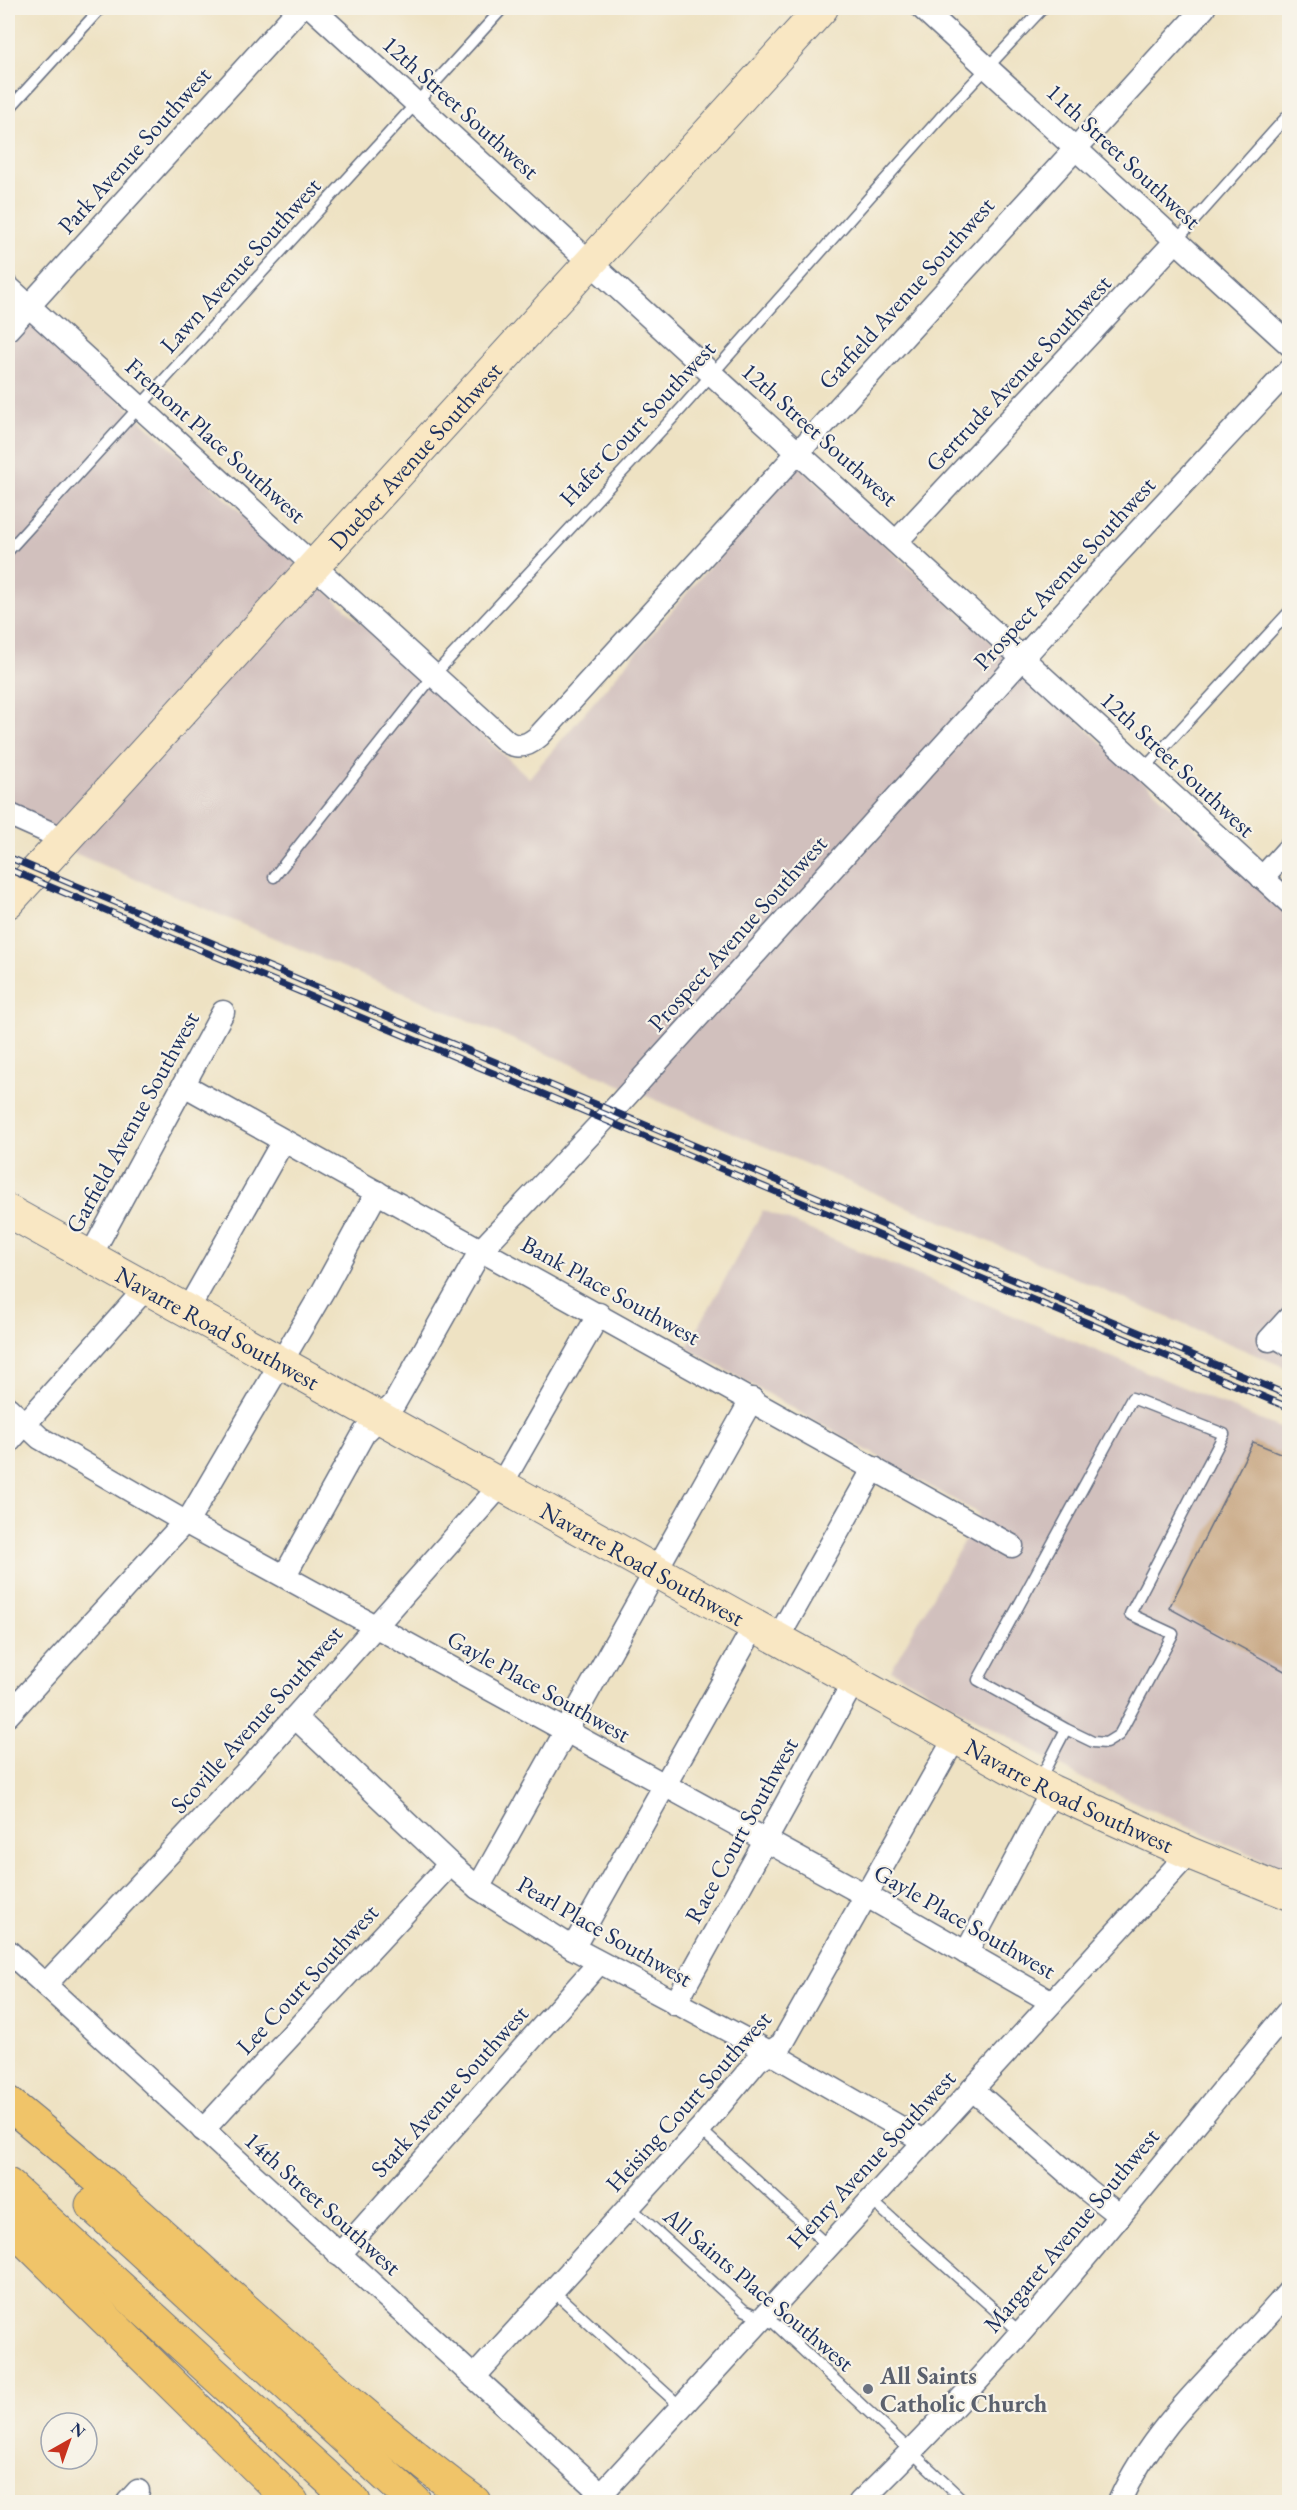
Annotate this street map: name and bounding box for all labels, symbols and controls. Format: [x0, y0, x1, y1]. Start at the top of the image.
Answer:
street label: 12th Street Southwest [376, 28, 546, 186]
street label: Park Avenue Southwest [51, 59, 218, 240]
street label: 11th Street Southwest [1040, 76, 1208, 236]
street label: Lawn Avenue Southwest [153, 170, 327, 359]
street label: Garfield Avenue Southwest [811, 190, 1001, 396]
street label: Gertrude Avenue Southwest [919, 268, 1118, 478]
street label: Hafer Court Southwest [552, 333, 722, 512]
street label: Fremont Place Southwest [119, 351, 313, 530]
street label: Dueber Avenue Southwest [321, 354, 509, 556]
street label: 12th Street Southwest [735, 355, 905, 513]
street label: Prospect Avenue Southwest [966, 469, 1162, 676]
street label: 12th Street Southwest [1094, 684, 1262, 844]
street label: Prospect Avenue Southwest [641, 828, 834, 1038]
street label: Garfield Avenue Southwest [58, 1005, 206, 1238]
street label: Bank Place Southwest [516, 1228, 706, 1352]
street label: Navarre Road Southwest [110, 1258, 326, 1397]
street label: Navarre Road Southwest [535, 1494, 751, 1633]
street label: Scoville Avenue Southwest [163, 1618, 349, 1820]
street label: Gayle Place Southwest [442, 1623, 636, 1749]
street label: Race Court Southwest [677, 1731, 805, 1928]
street label: Navarre Road Southwest [960, 1731, 1179, 1860]
street label: Gayle Place Southwest [869, 1856, 1062, 1986]
street label: Pearl Place Southwest [512, 1868, 698, 1994]
street label: Lee Court Southwest [229, 1897, 385, 2061]
street label: Stark Avenue Southwest [363, 1998, 535, 2184]
street label: Heising Court Southwest [598, 2003, 778, 2198]
street label: Henry Avenue Southwest [780, 2063, 962, 2255]
street label: Margaret Avenue Southwest [976, 2121, 1166, 2339]
street label: 14th Street Southwest [238, 2124, 408, 2282]
street label: All Saints Place Southwest [656, 2199, 861, 2378]
place label: All Saints Catholic Church [879, 2360, 1048, 2419]
marker: All Saints Catholic Church [861, 2382, 875, 2396]
north arrow [39, 2411, 99, 2471]
text: N [67, 2418, 90, 2442]

